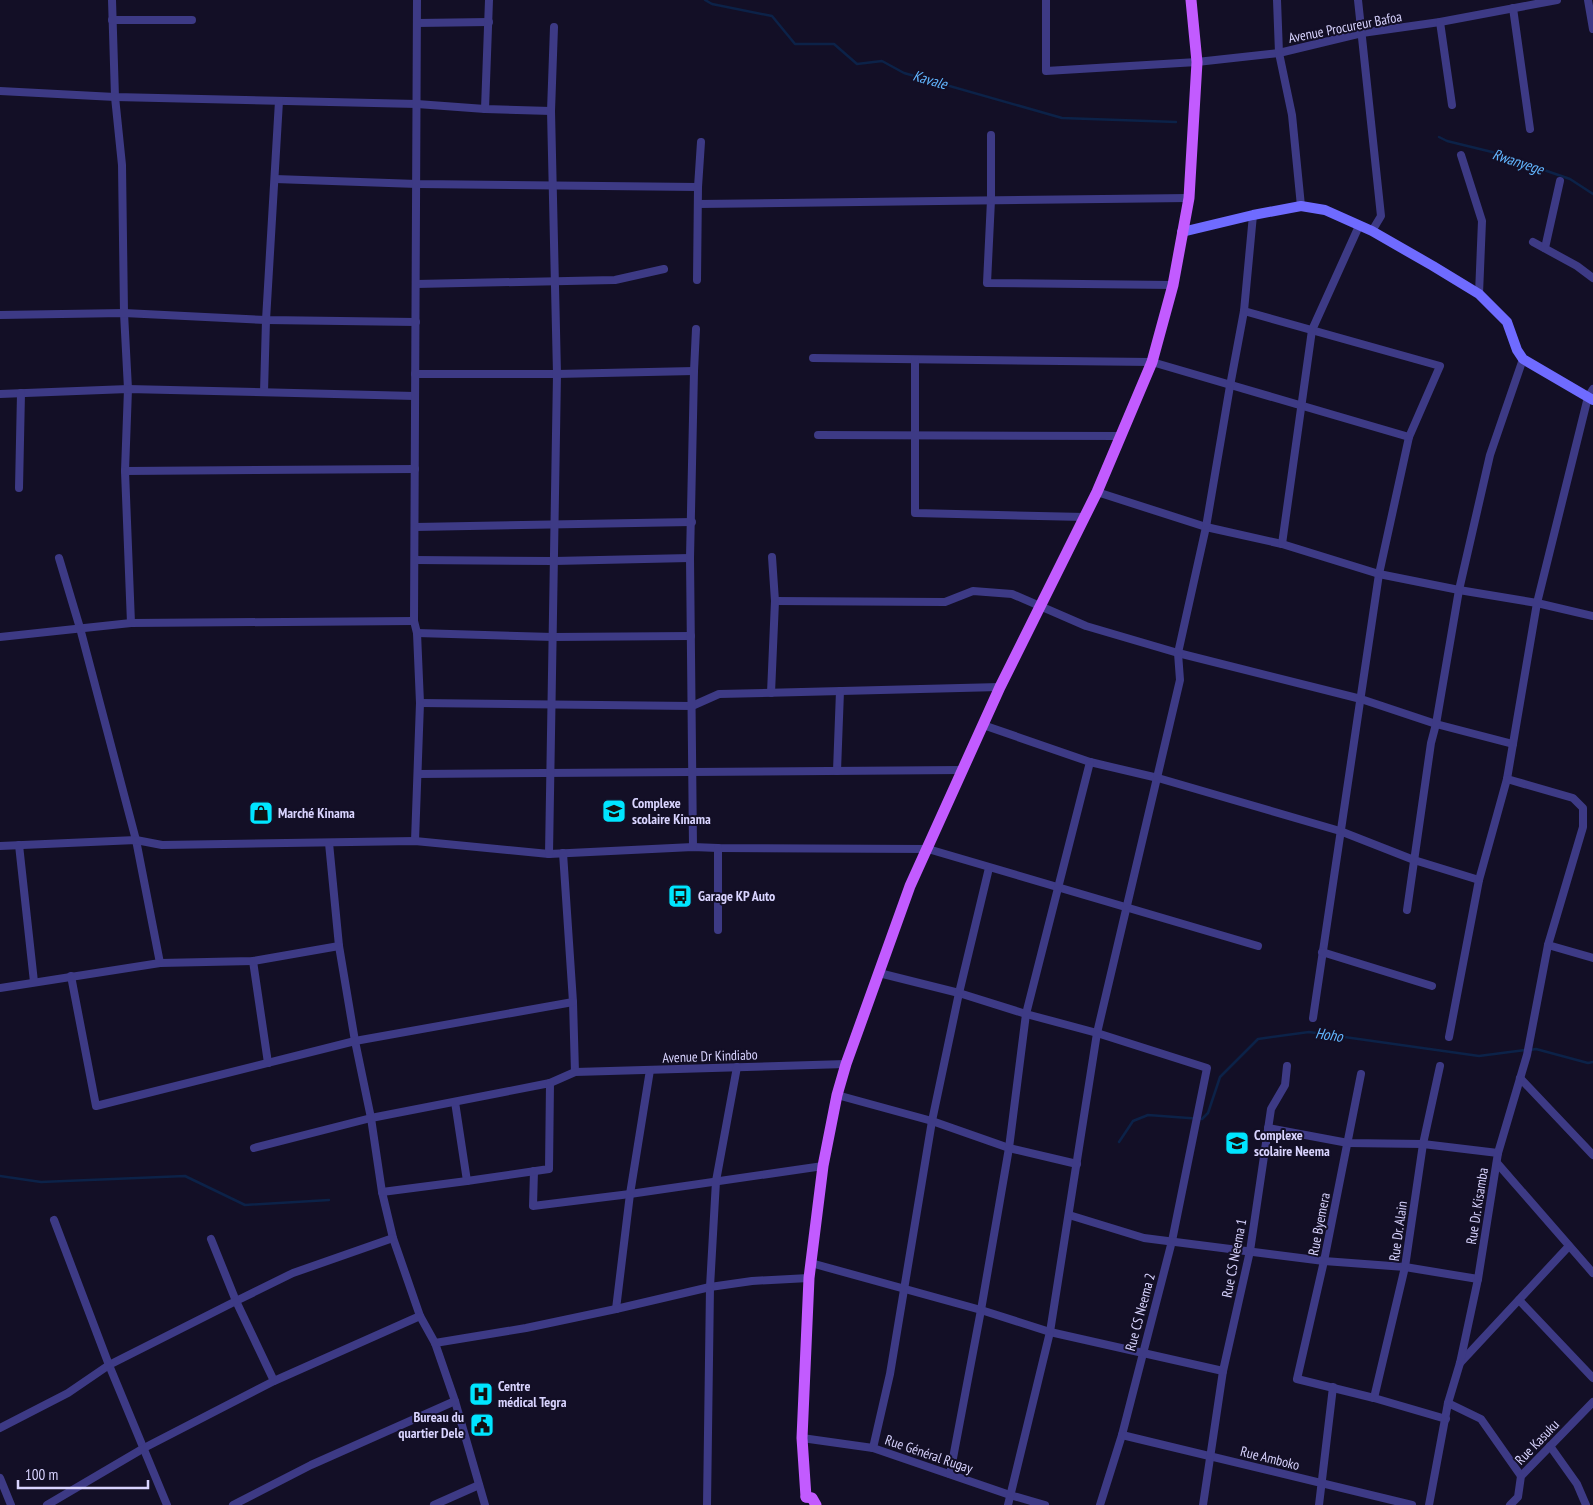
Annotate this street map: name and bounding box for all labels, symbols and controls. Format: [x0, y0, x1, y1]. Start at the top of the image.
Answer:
street label: Avenue Procureur Bafoa [1287, 7, 1403, 47]
water label: Kavale [911, 66, 950, 94]
water label: Rwanyege [1490, 144, 1547, 179]
place label: Complexe scolaire Kinama [632, 794, 711, 828]
school or university icon: Complexe scolaire Kinama [601, 798, 627, 824]
shop icon: Marché Kinama [248, 800, 274, 826]
place label: Marché Kinama [278, 804, 355, 822]
bus stop icon: Garage KP Auto [667, 883, 693, 909]
place label: Garage KP Auto [698, 887, 775, 905]
water label: Hoho [1314, 1023, 1346, 1046]
street label: Avenue Dr Kindiabo [662, 1045, 758, 1067]
place label: Complexe scolaire Neema [1254, 1126, 1330, 1160]
school or university icon: Complexe scolaire Neema [1224, 1130, 1250, 1156]
street label: Rue Dr. Kisamba [1462, 1166, 1492, 1246]
street label: Rue Byemera [1304, 1191, 1334, 1257]
street label: Rue Dr. Alain [1385, 1200, 1411, 1262]
street label: Rue CS Neema 1 [1218, 1217, 1250, 1299]
street label: Rue CS Neema 2 [1121, 1271, 1159, 1353]
place label: Centre médical Tegra [498, 1377, 567, 1411]
hospital icon: Centre médical Tegra [468, 1381, 494, 1407]
place label: Bureau du quartier Dele [398, 1408, 464, 1442]
public building icon: Bureau du quartier Dele [469, 1412, 495, 1438]
street label: Rue Kasuku [1511, 1416, 1563, 1468]
street label: Rue Général Rugay [883, 1431, 976, 1478]
street label: Rue Amboko [1239, 1442, 1301, 1474]
scale bar [18, 1458, 148, 1490]
text: 100 m [25, 1465, 58, 1484]

